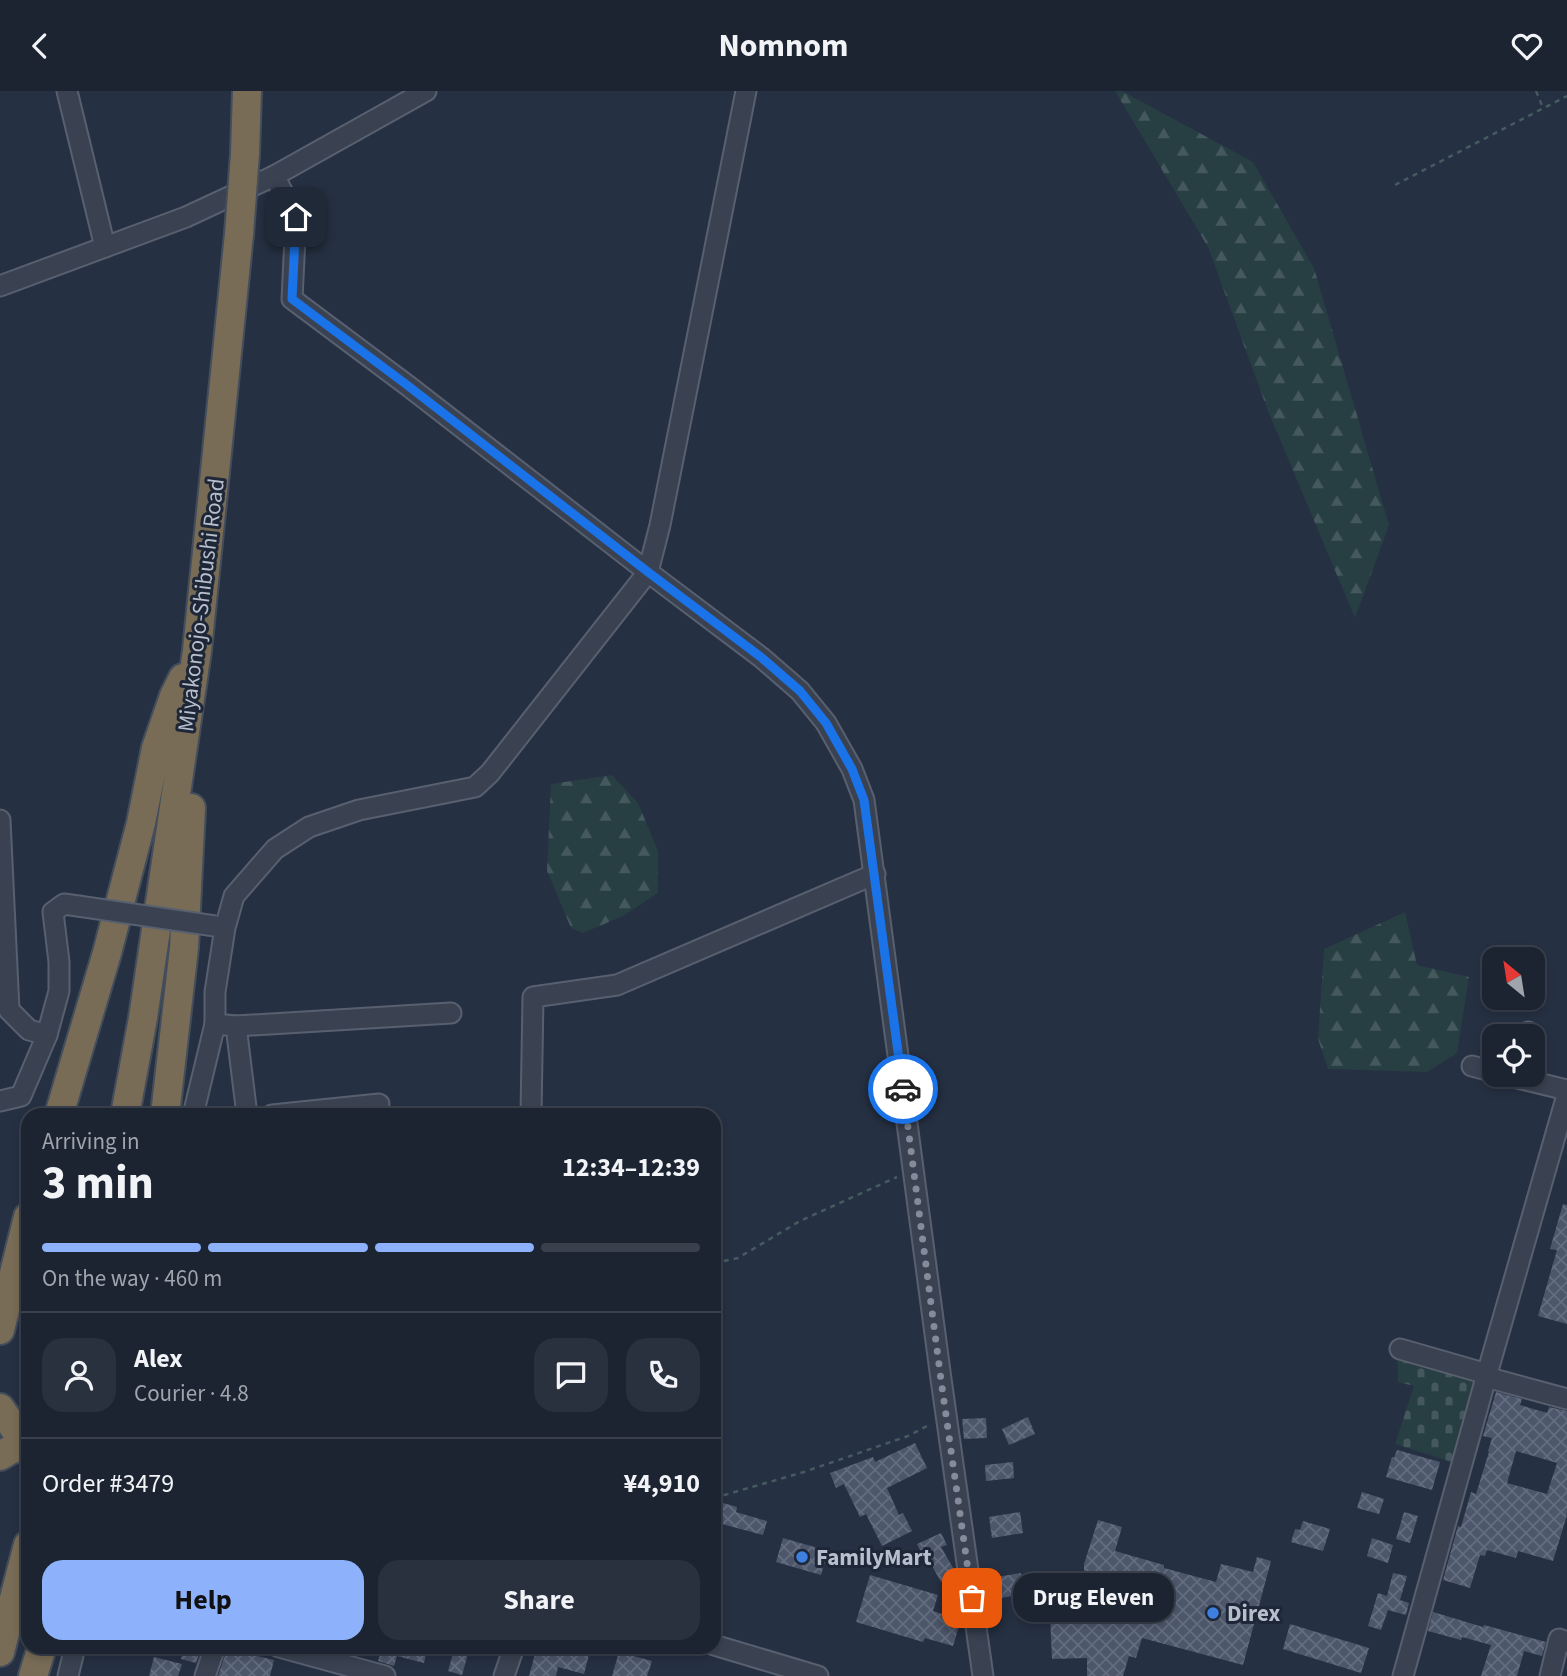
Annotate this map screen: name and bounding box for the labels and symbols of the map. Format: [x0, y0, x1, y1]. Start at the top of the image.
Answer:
pin [266, 187, 326, 247]
street label: Miyakonojo-Shibushi Road [169, 476, 233, 734]
north arrow [1482, 947, 1545, 1010]
courier [868, 1054, 938, 1124]
place label: FamilyMart [816, 1541, 932, 1574]
marker: FamilyMart [794, 1549, 810, 1565]
pin [942, 1568, 1002, 1628]
callout: Drug Eleven [1014, 1573, 1175, 1623]
place label: Direx [1227, 1597, 1280, 1630]
marker: Direx [1205, 1605, 1221, 1621]

